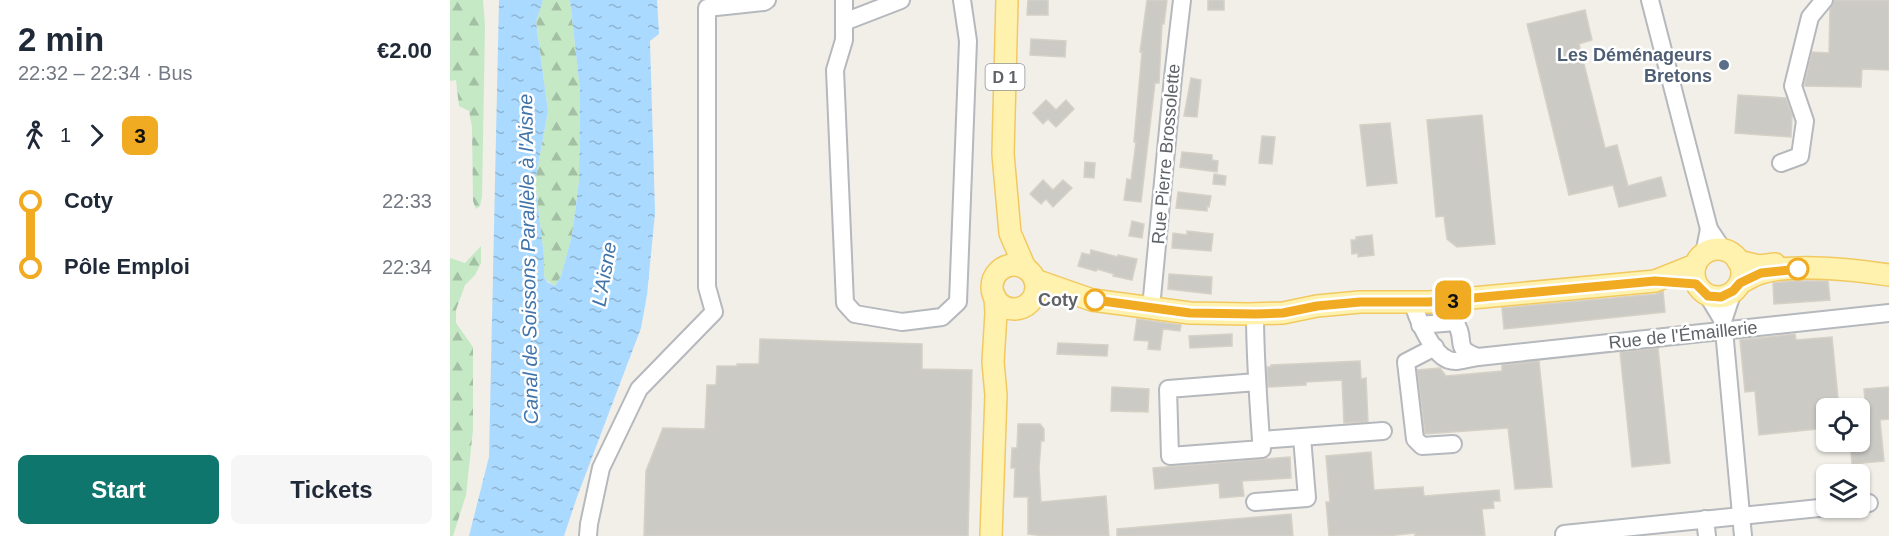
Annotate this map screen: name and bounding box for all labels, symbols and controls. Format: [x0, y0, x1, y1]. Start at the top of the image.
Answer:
text: 2 min [18, 21, 104, 58]
text: €2.00 [377, 38, 432, 63]
place label: Les Déménageurs Bretons [1557, 45, 1712, 86]
marker: Les Déménageurs Bretons [1717, 58, 1731, 72]
text: 22:32 – 22:34 · Bus [18, 62, 193, 84]
street label: Rue Pierre Brossolette [1148, 63, 1184, 245]
road number: D 1 [986, 64, 1024, 90]
water label: Canal de Soissons Parallèle à l'Aisne [514, 93, 542, 425]
icon: walk [18, 119, 51, 152]
icon: forward [80, 119, 113, 152]
text: 1 [60, 124, 71, 146]
text: 3 [134, 124, 146, 147]
text: Coty [64, 188, 113, 213]
text: 22:33 [382, 190, 432, 212]
water label: L'Aisne [588, 240, 620, 308]
text: Pôle Emploi [64, 254, 190, 279]
text: 22:34 [382, 256, 432, 278]
unlabelled marker [1787, 258, 1809, 280]
line badge: 3 [1434, 280, 1472, 320]
marker: Coty [1084, 289, 1106, 311]
text: 3 [1447, 289, 1459, 312]
place label: Coty [1038, 290, 1078, 310]
street label: Rue de l'Émaillerie [1608, 317, 1758, 353]
map controls [1816, 398, 1870, 518]
button: locate [1816, 398, 1870, 452]
button: Start [18, 455, 219, 524]
button: Tickets [231, 455, 432, 524]
button: layers [1816, 464, 1870, 518]

